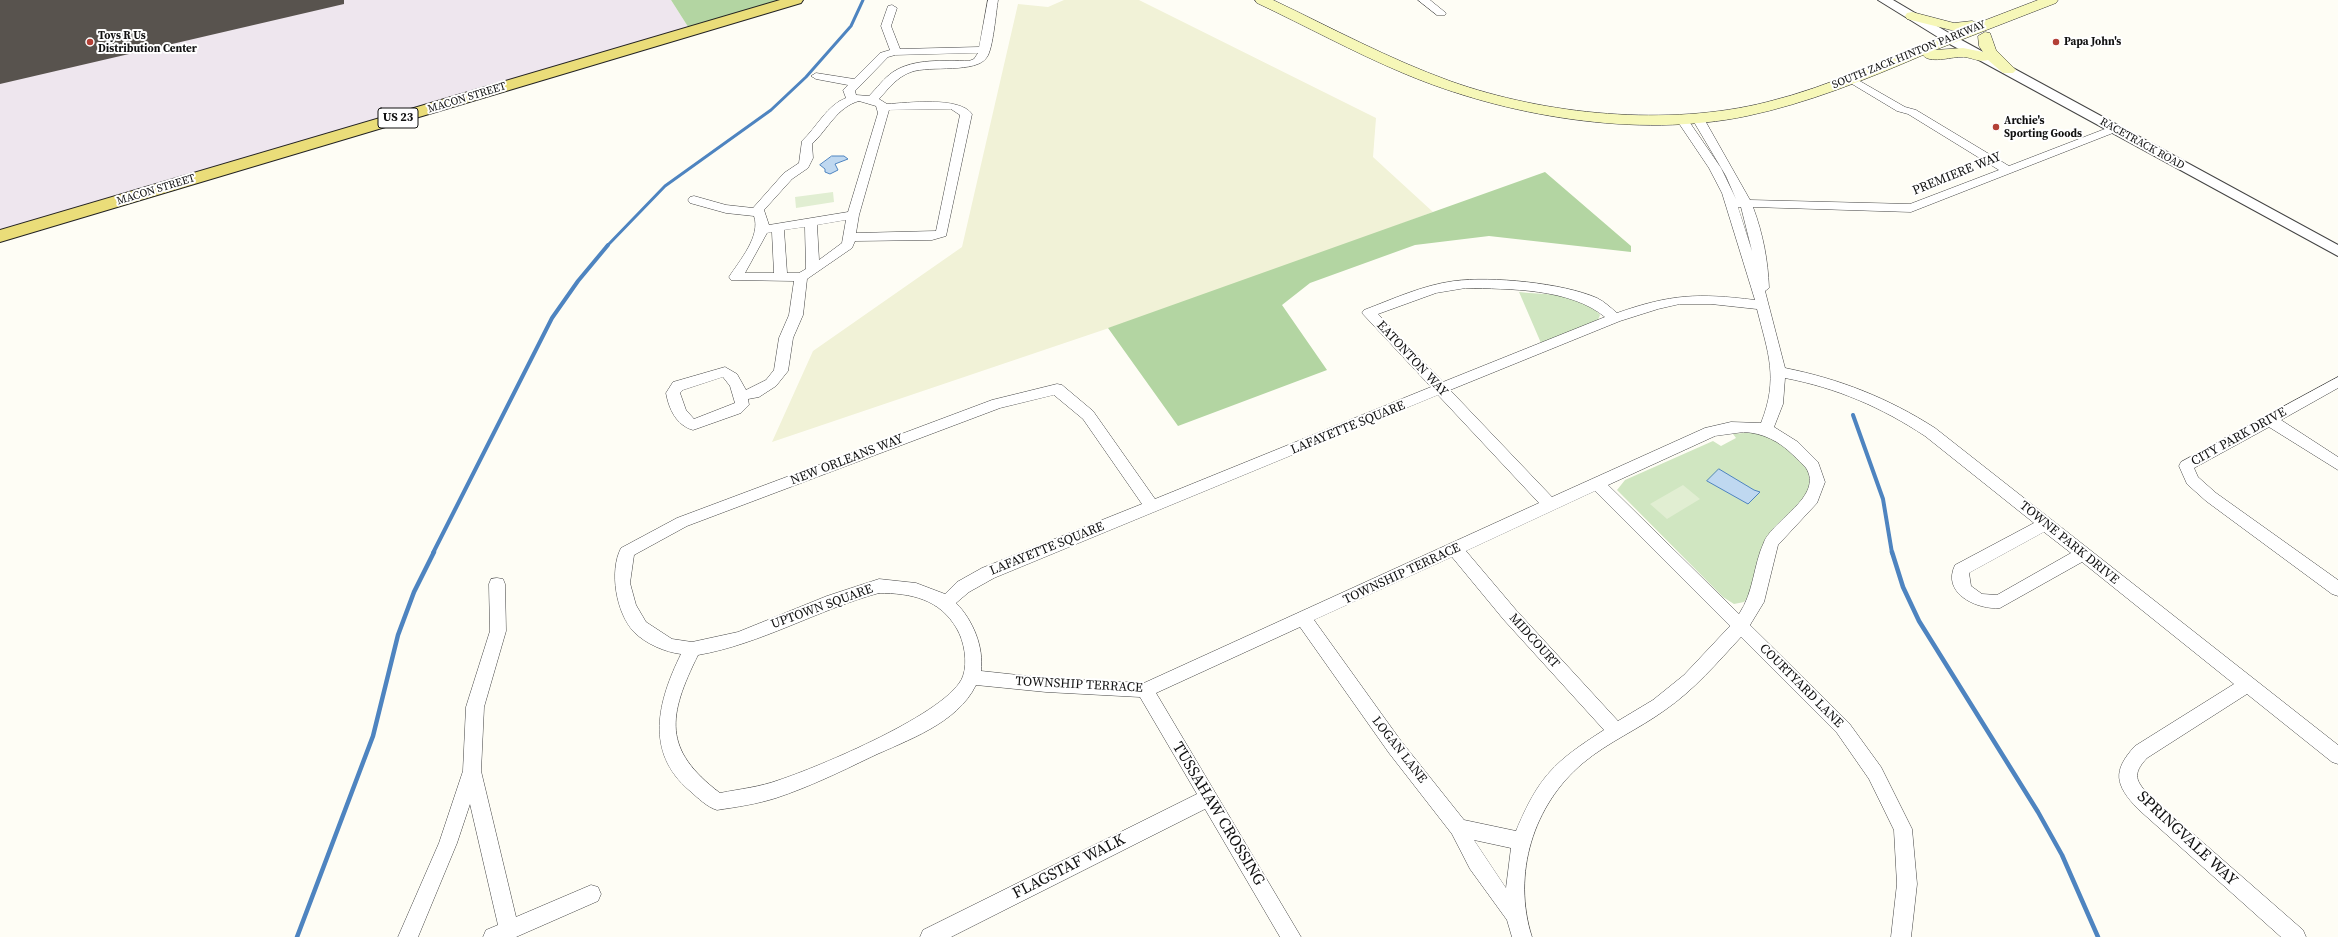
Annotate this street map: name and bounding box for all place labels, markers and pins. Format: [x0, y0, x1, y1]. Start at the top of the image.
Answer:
place label: Toys R Us Distribution Center [98, 29, 197, 55]
place label: Papa John's [2064, 35, 2121, 49]
marker: Toys R Us Distribution Center [85, 37, 95, 47]
marker: Papa John's [2051, 37, 2061, 47]
place label: Archie's Sporting Goods [2004, 114, 2082, 140]
marker: Archie's Sporting Goods [1991, 122, 2001, 132]

